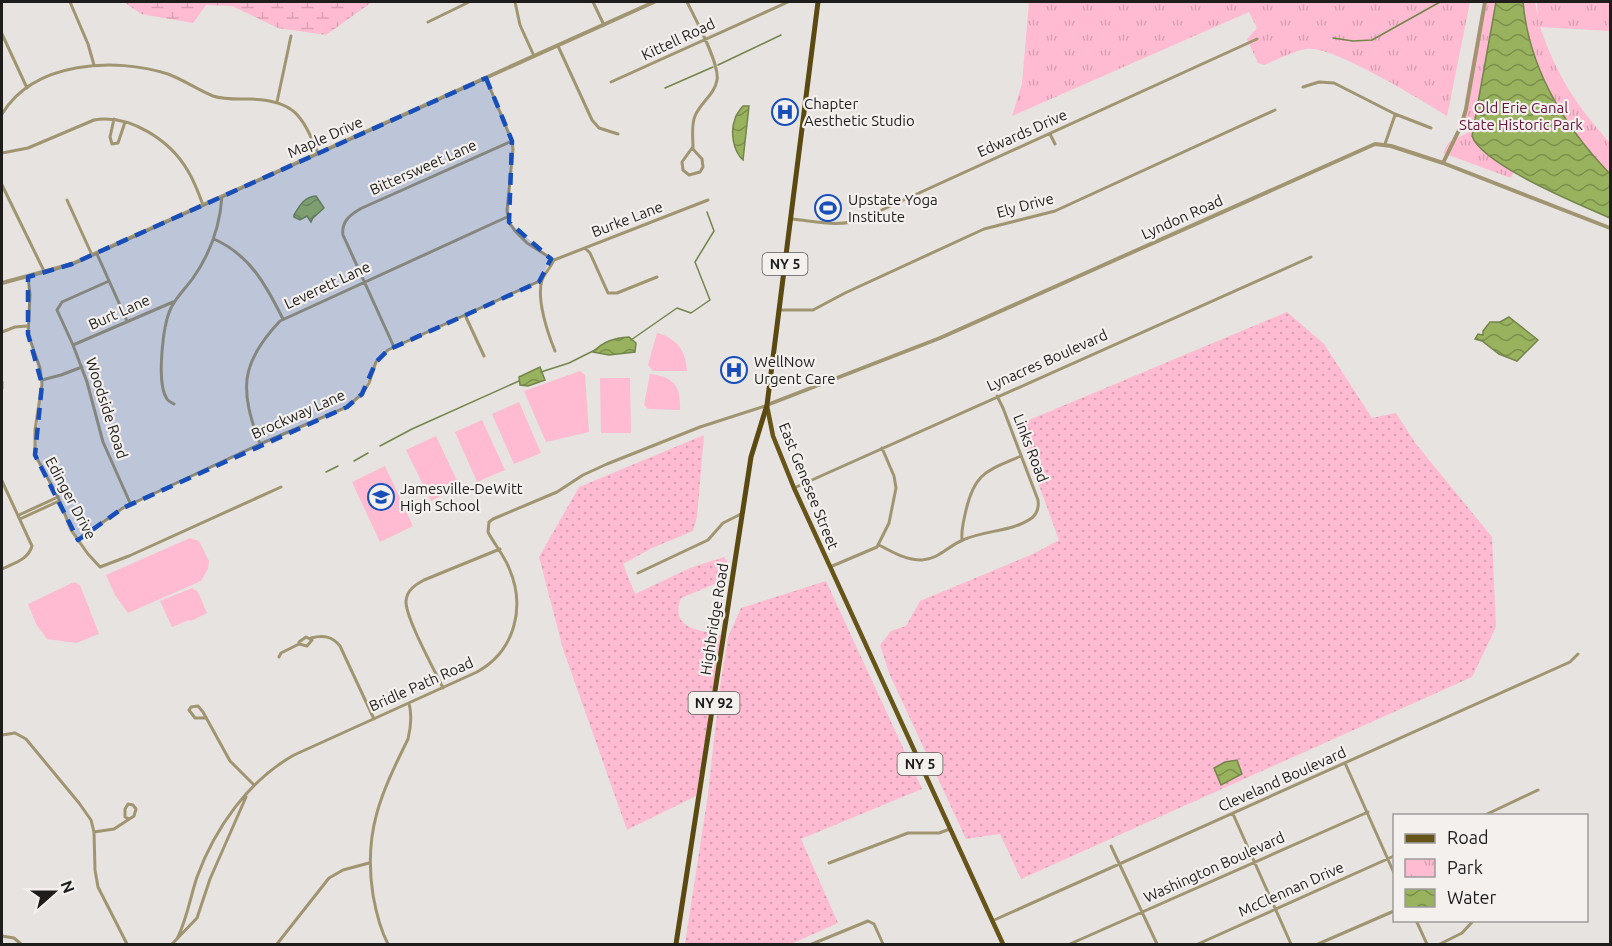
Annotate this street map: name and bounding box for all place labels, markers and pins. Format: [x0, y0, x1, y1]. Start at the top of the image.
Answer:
place label: Chapter Aesthetic Studio [804, 95, 915, 129]
hospital icon: Chapter Aesthetic Studio [770, 97, 800, 127]
place label: Upstate Yoga Institute [848, 191, 938, 225]
sports icon: Upstate Yoga Institute [813, 193, 843, 223]
place label: WellNow Urgent Care [754, 353, 836, 387]
hospital icon: WellNow Urgent Care [719, 355, 749, 385]
place label: Jamesville-DeWitt High School [400, 480, 523, 514]
school or university icon: Jamesville-DeWitt High School [366, 482, 396, 512]

